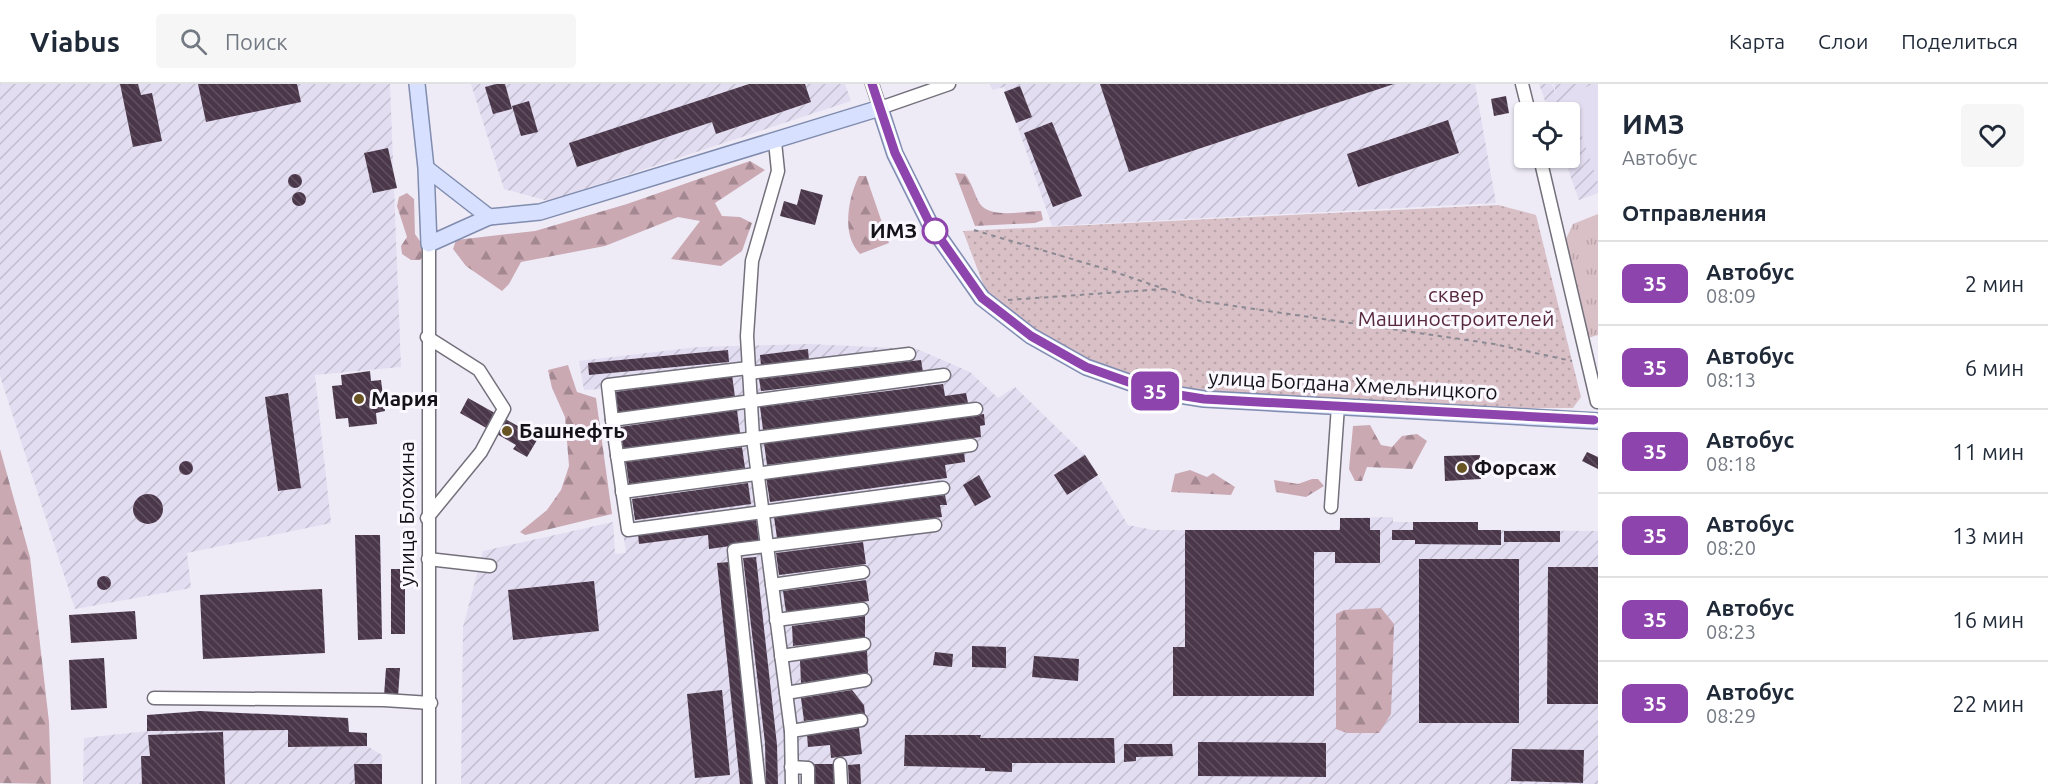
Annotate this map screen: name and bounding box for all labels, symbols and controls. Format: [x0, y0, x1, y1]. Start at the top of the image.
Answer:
search box [156, 14, 576, 68]
icon: search [177, 25, 210, 58]
text: Viabus [30, 26, 120, 57]
text: Поиск [225, 29, 288, 54]
text: Карта [1729, 29, 1785, 53]
text: Слои [1818, 29, 1868, 53]
text: Поделиться [1901, 29, 2018, 53]
map controls [1514, 102, 1580, 168]
button: locate [1514, 102, 1580, 168]
button: heart [1961, 104, 2024, 167]
text: ИМЗ [1622, 108, 1685, 139]
text: Автобус [1622, 146, 1697, 169]
text: Отправления [1622, 200, 1767, 225]
place label: ИМЗ [870, 218, 917, 242]
marker: ИМЗ [922, 218, 948, 244]
text: Автобус [1706, 259, 1794, 284]
text: 35 [1643, 271, 1667, 295]
text: 2 мин [1965, 271, 2024, 296]
park label: сквер Машиностроителей [1358, 282, 1554, 330]
text: 08:09 [1706, 284, 1756, 307]
text: Автобус [1706, 343, 1794, 368]
text: 35 [1643, 355, 1667, 379]
text: 6 мин [1965, 355, 2024, 380]
street label: улица Богдана Хмельницкого [1208, 364, 1498, 404]
text: 08:13 [1706, 368, 1756, 391]
line badge: 35 [1128, 372, 1182, 410]
text: 35 [1143, 379, 1167, 403]
place label: Мария [371, 386, 439, 410]
marker: Мария [352, 392, 366, 406]
place label: Башнефть [519, 418, 625, 442]
marker: Башнефть [500, 424, 514, 438]
text: Автобус [1706, 427, 1794, 452]
text: 35 [1643, 439, 1667, 463]
text: 11 мин [1952, 439, 2024, 464]
street label: улица Блохина [394, 441, 418, 587]
text: 08:18 [1706, 452, 1756, 475]
place label: Форсаж [1474, 455, 1557, 479]
marker: Форсаж [1455, 461, 1469, 475]
text: Автобус [1706, 511, 1794, 536]
text: 35 [1643, 523, 1667, 547]
text: 13 мин [1952, 523, 2024, 548]
text: 08:20 [1706, 536, 1756, 559]
text: Автобус [1706, 595, 1794, 620]
text: 35 [1643, 607, 1667, 631]
text: 16 мин [1952, 607, 2024, 632]
text: 08:23 [1706, 620, 1756, 643]
text: Автобус [1706, 679, 1794, 704]
text: 35 [1643, 691, 1667, 715]
text: 22 мин [1952, 691, 2024, 716]
text: 08:29 [1706, 704, 1756, 727]

